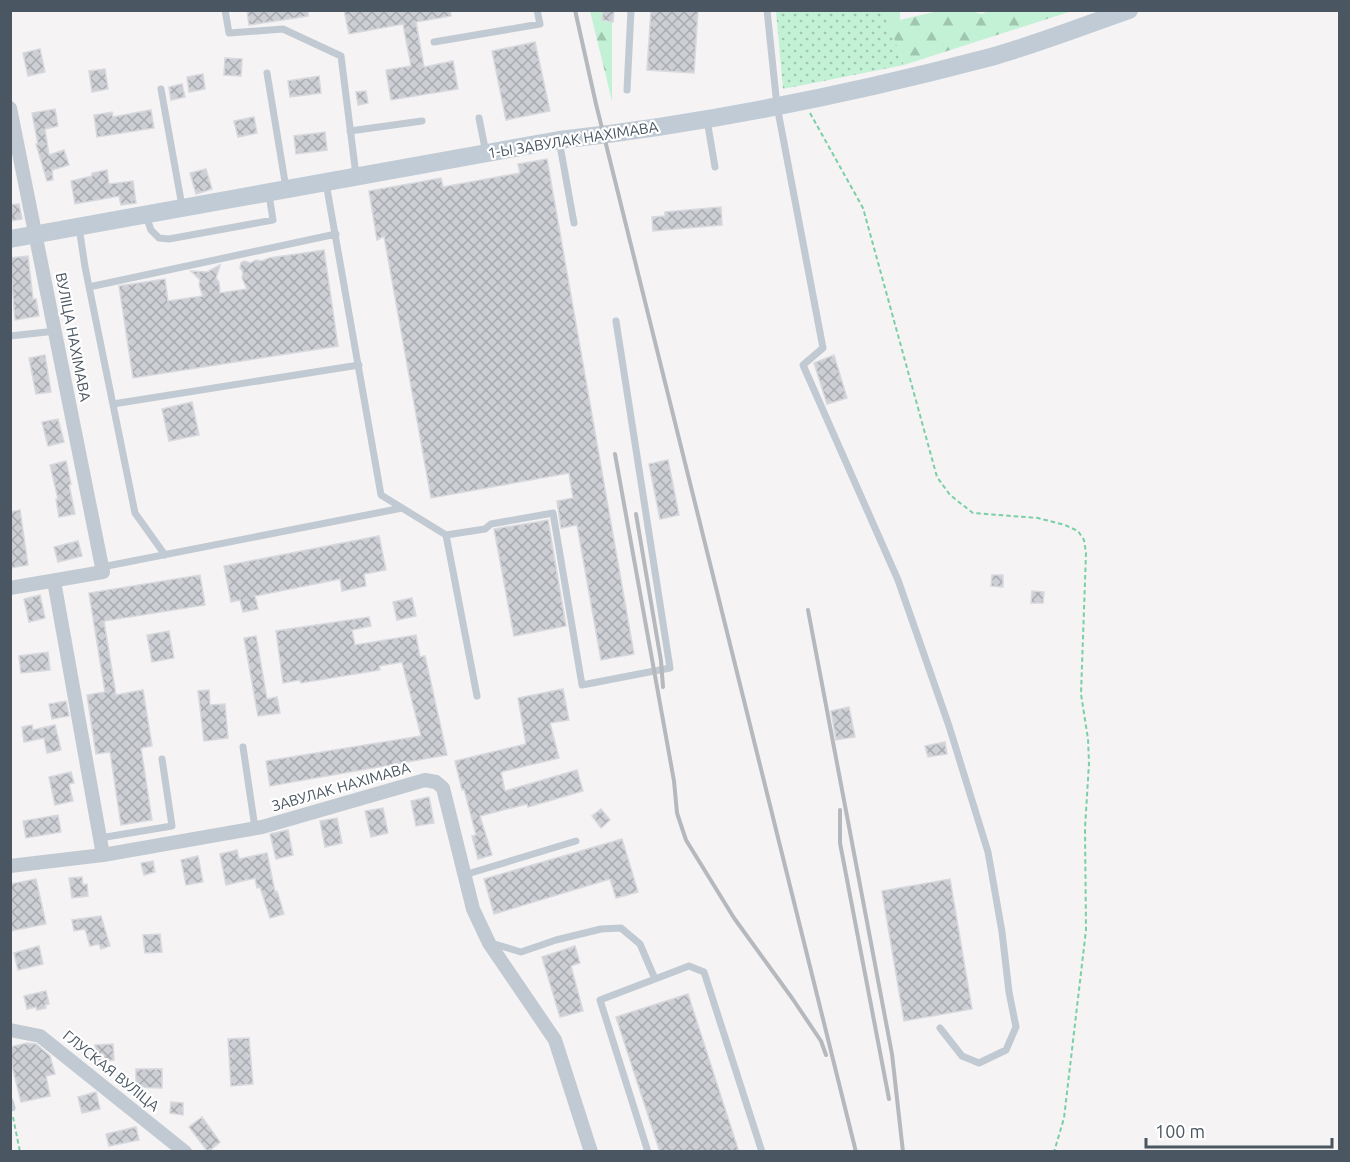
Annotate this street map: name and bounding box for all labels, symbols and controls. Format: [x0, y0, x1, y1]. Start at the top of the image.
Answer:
street label: 1-Ы ЗАВУЛАК НАХІМАВА [486, 118, 660, 161]
street label: ВУЛІЦА НАХІМАВА [53, 271, 94, 403]
street label: ЗАВУЛАК НАХІМАВА [270, 758, 412, 814]
street label: ГЛУСКАЯ ВУЛІЦА [60, 1027, 163, 1115]
scale bar [1146, 1111, 1332, 1149]
text: 100 m [1155, 1121, 1205, 1141]

